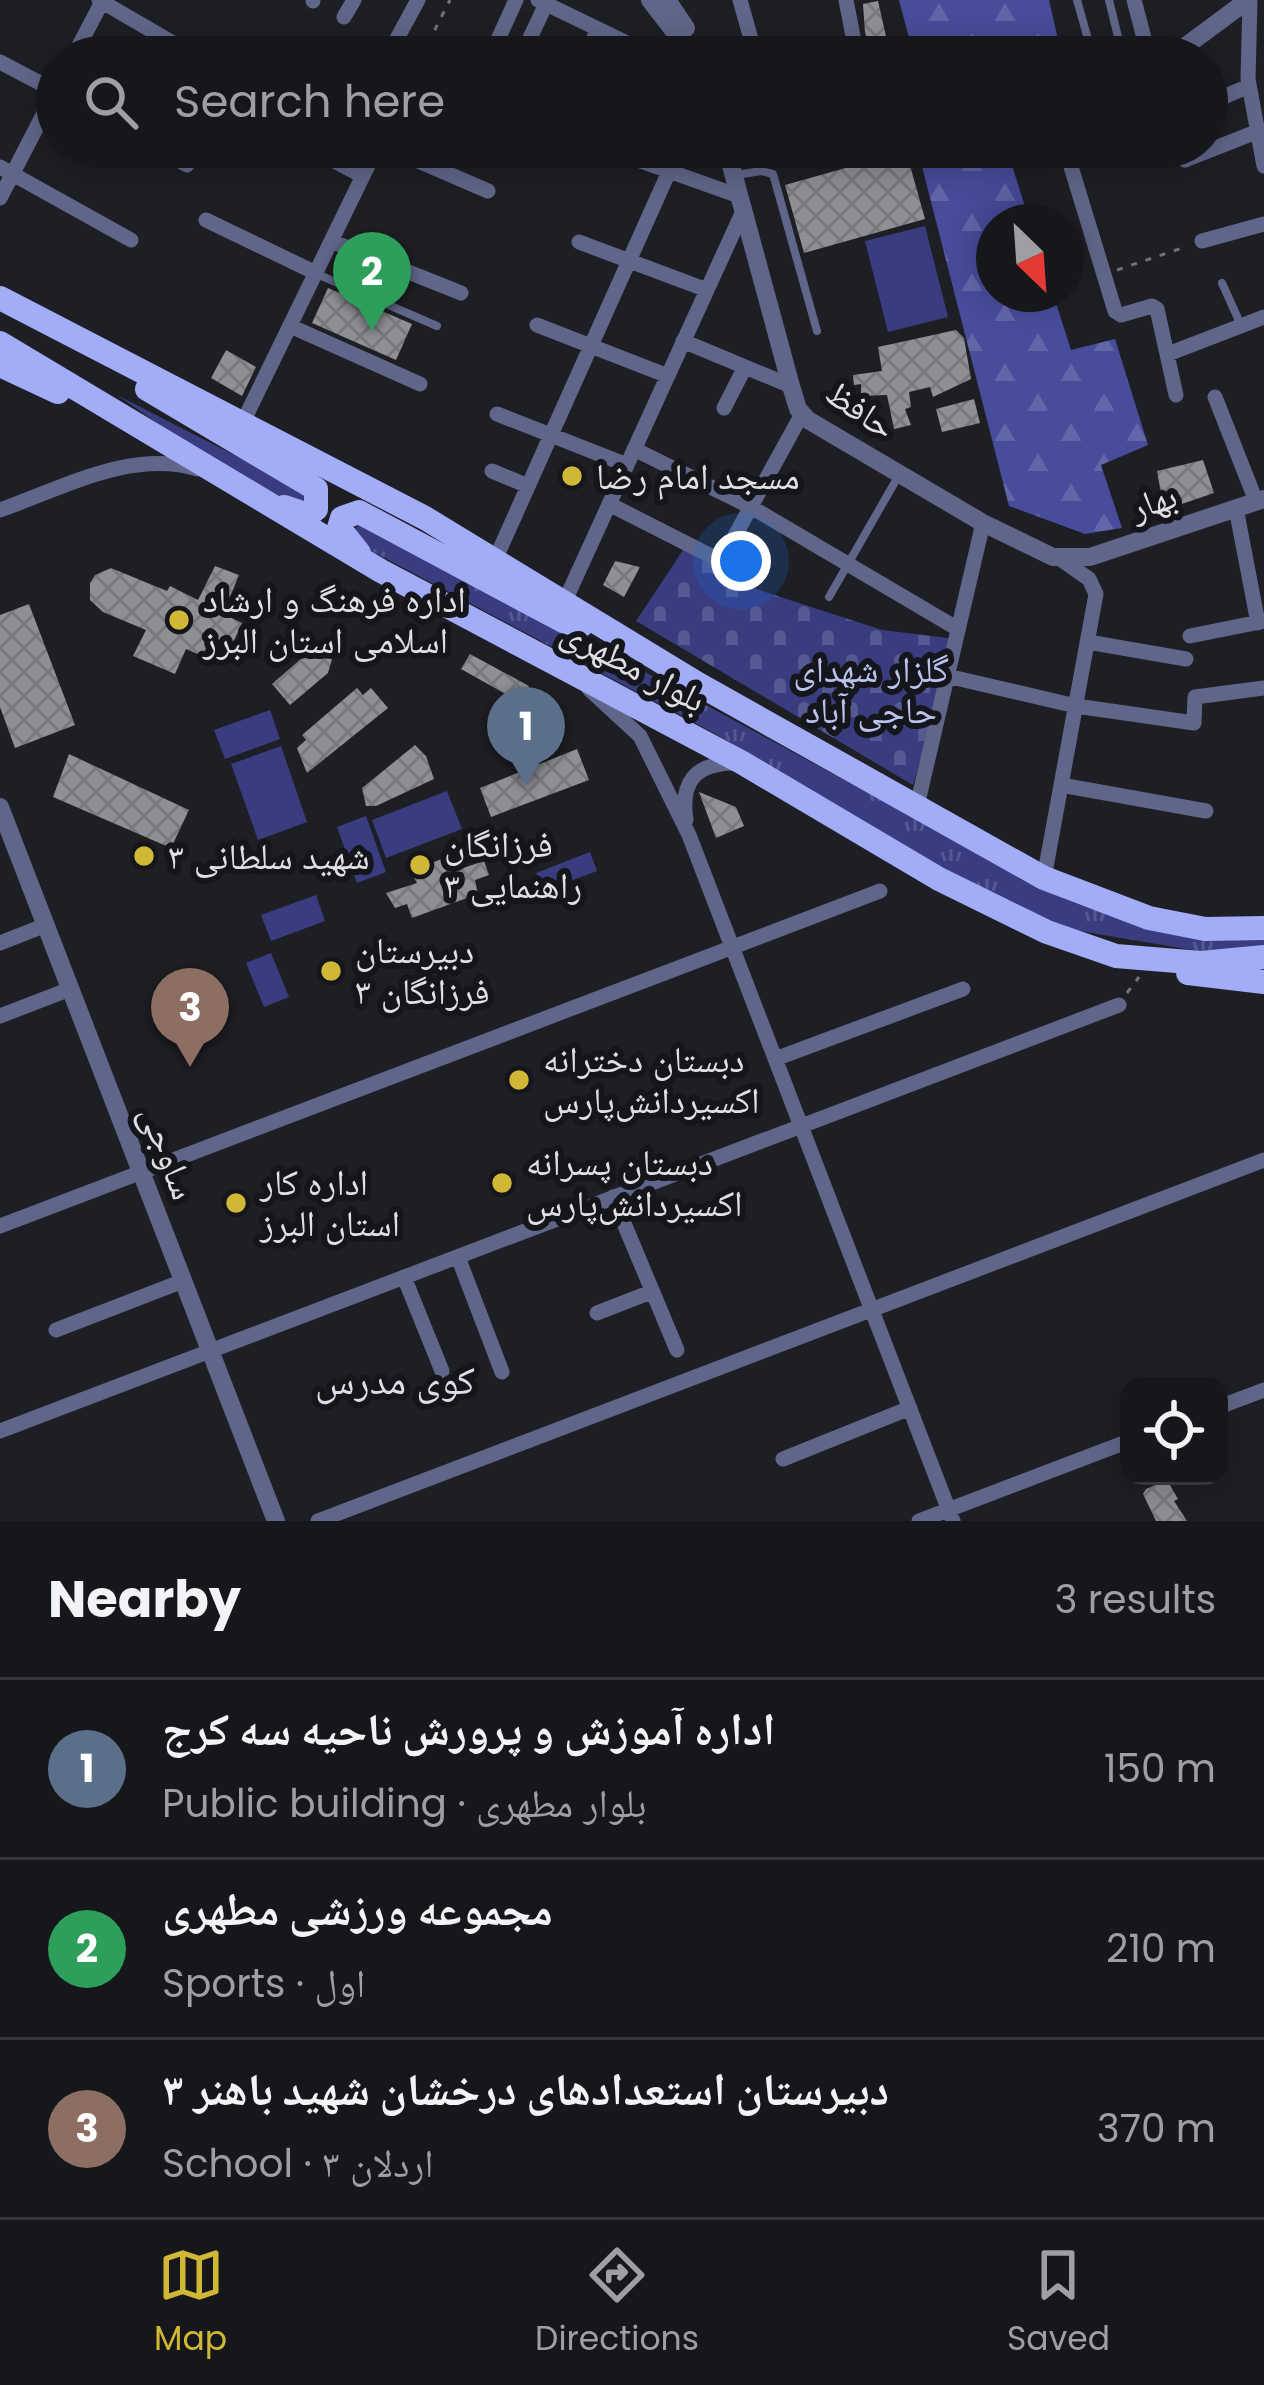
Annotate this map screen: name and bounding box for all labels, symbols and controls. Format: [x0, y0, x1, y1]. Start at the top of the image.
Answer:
search box [36, 36, 1228, 168]
icon: search [78, 69, 144, 135]
text: Search here [174, 70, 445, 133]
north arrow [976, 204, 1084, 312]
pin: 2 [333, 232, 411, 331]
street label: حافظ [815, 367, 906, 452]
place label: مسجد امام رضا [596, 451, 800, 502]
marker: مسجد امام رضا [559, 463, 585, 489]
street label: بهار [1122, 470, 1184, 533]
your location [711, 531, 771, 591]
place label: اداره فرهنگ و ارشاد اسلامی استان البرز [202, 574, 466, 666]
street label: بلوار مطهری [552, 606, 715, 725]
marker: اداره فرهنگ و ارشاد اسلامی استان البرز [166, 607, 192, 633]
park label: گلزار شهدای حاجی آباد [793, 644, 949, 736]
pin: 1 [487, 687, 565, 786]
place label: فرزانگان ۳ راهنمایی [444, 819, 582, 911]
place label: شهید سلطانی ۳ [168, 831, 370, 882]
marker: شهید سلطانی ۳ [131, 843, 157, 869]
marker: فرزانگان ۳ راهنمایی [407, 852, 433, 878]
place label: دبیرستان فرزانگان ۳ [355, 925, 490, 1017]
marker: دبیرستان فرزانگان ۳ [318, 958, 344, 984]
pin: 3 [151, 968, 229, 1067]
place label: دبستان دخترانه اکسیردانش‌پارس [543, 1034, 760, 1126]
marker: دبستان دخترانه اکسیردانش‌پارس [506, 1067, 532, 1093]
street label: ساوجی [127, 1098, 210, 1207]
place label: دبستان پسرانه اکسیر‌دانش‌پارس [526, 1137, 743, 1229]
place label: اداره کار استان البرز [259, 1157, 400, 1249]
marker: دبستان پسرانه اکسیر‌دانش‌پارس [489, 1170, 515, 1196]
marker: اداره کار استان البرز [223, 1190, 249, 1216]
district label: کوی مدرس [315, 1353, 475, 1408]
map controls [1120, 1377, 1228, 1485]
button: locate [1120, 1377, 1228, 1485]
text: Nearby [48, 1563, 241, 1635]
text: 3 results [1054, 1572, 1216, 1627]
text: اداره آموزش و پرورش ناحیه سه کرج [162, 1698, 775, 1761]
text: 1 [80, 1741, 94, 1796]
text: 150 m [1104, 1741, 1216, 1796]
text: Public building · بلوار مطهری [162, 1776, 646, 1831]
text: مجموعه ورزشی مطهری [162, 1878, 553, 1941]
text: 2 [76, 1921, 98, 1976]
text: 210 m [1106, 1921, 1216, 1976]
text: Sports · اول [162, 1956, 365, 2011]
text: دبیرستان استعدادهای درخشان شهید باهنر ۳ [162, 2058, 889, 2121]
text: 3 [75, 2101, 99, 2156]
text: 370 m [1097, 2101, 1216, 2156]
text: School · اردلان ۳ [162, 2136, 434, 2191]
tab: Map [154, 2242, 227, 2364]
tab: Directions [535, 2242, 699, 2364]
tab: Saved [1007, 2242, 1110, 2364]

